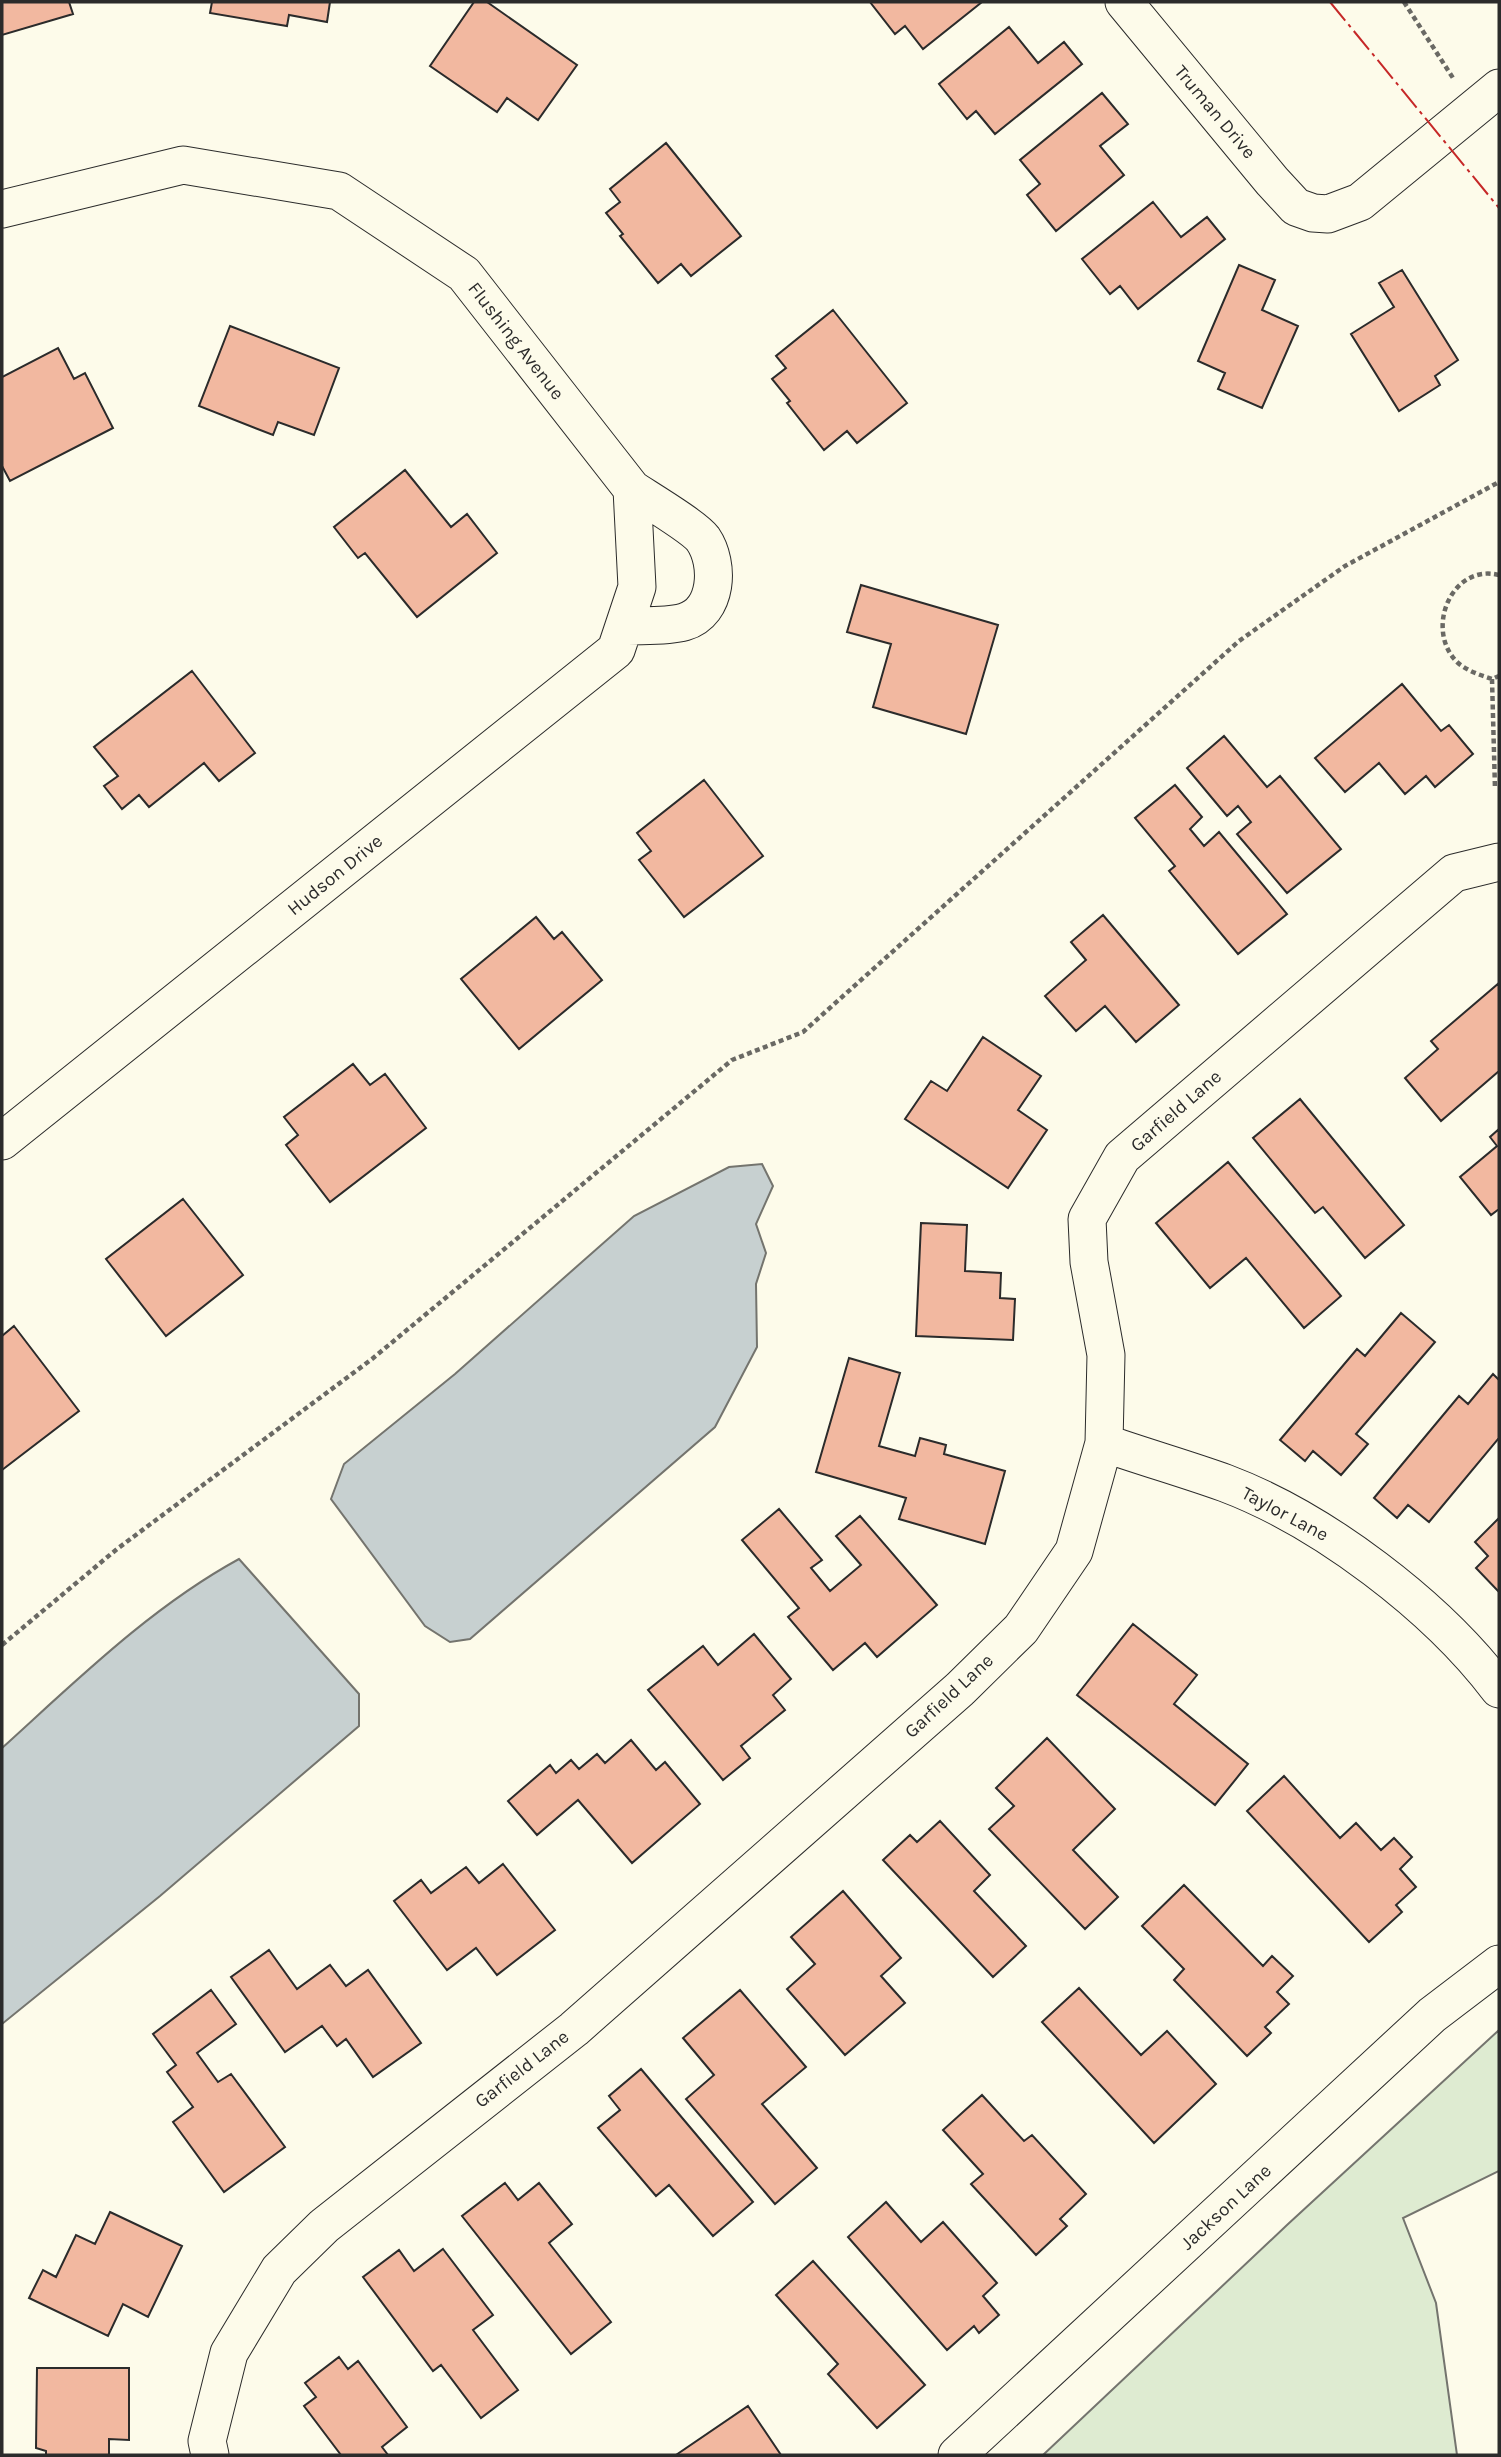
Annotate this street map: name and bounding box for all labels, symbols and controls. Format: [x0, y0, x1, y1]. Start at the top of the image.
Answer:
street label: Truman Drive [1170, 61, 1260, 163]
street label: Flushing Avenue [463, 278, 569, 404]
street label: Hudson Drive [283, 830, 387, 920]
street label: Garfield Lane [1126, 1066, 1226, 1156]
street label: Taylor Lane [1238, 1482, 1332, 1546]
street label: Garfield Lane [900, 1649, 998, 1743]
street label: Garfield Lane [471, 2025, 573, 2113]
street label: Jackson Lane [1176, 2160, 1276, 2254]

